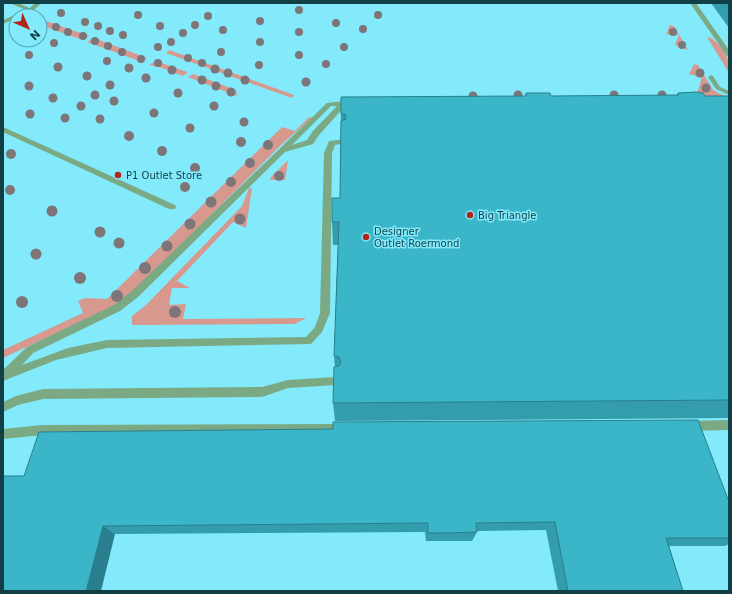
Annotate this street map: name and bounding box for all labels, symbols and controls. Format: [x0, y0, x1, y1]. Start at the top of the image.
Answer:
north arrow [8, 8, 48, 48]
text: N [27, 27, 43, 43]
marker: P1 Outlet Store [113, 170, 123, 180]
place label: P1 Outlet Store [126, 170, 202, 181]
marker: Big Triangle [465, 210, 475, 220]
place label: Big Triangle [478, 210, 536, 221]
place label: Designer Outlet Roermond [374, 226, 459, 249]
marker: Designer Outlet Roermond [361, 232, 371, 242]

